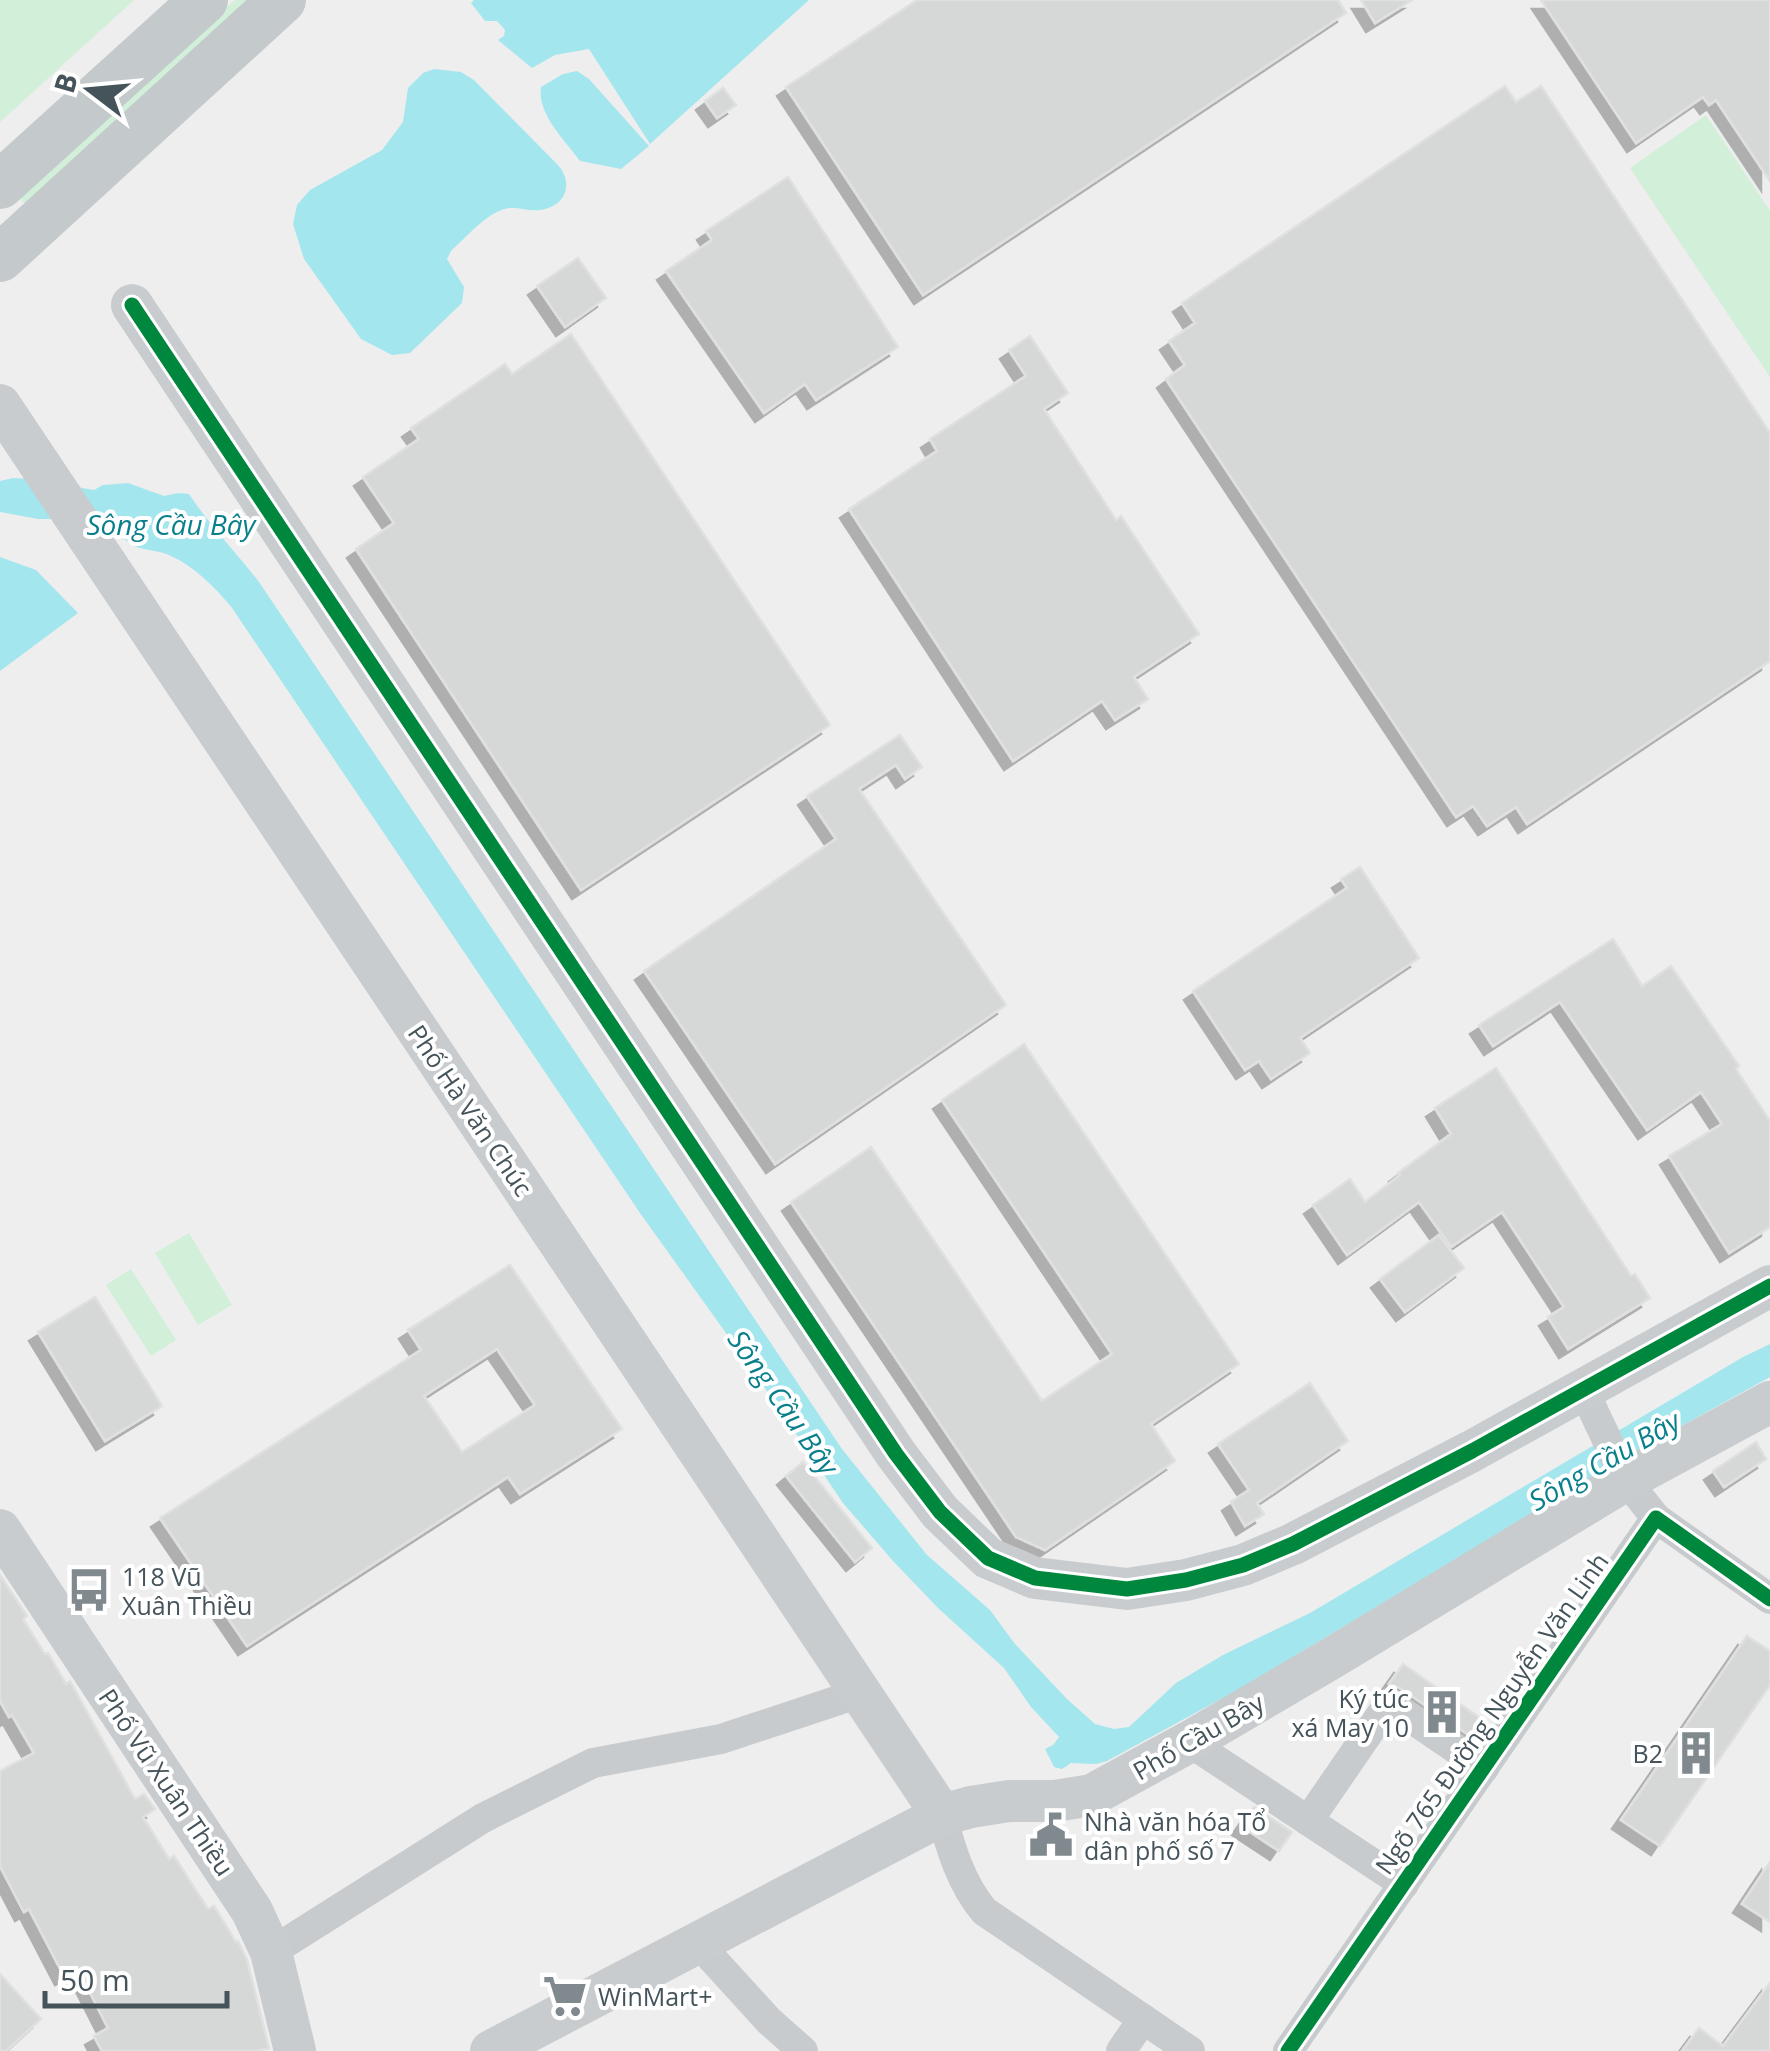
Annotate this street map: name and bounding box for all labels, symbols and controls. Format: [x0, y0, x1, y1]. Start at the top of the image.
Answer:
north arrow [40, 40, 140, 140]
text: B [44, 69, 86, 97]
water label: Sông Cầu Bây [86, 505, 258, 543]
street label: Phố Hà Văn Chúc [401, 1018, 541, 1202]
water label: Sông Cầu Bây [720, 1322, 849, 1484]
water label: Sông Cầu Bây [1521, 1400, 1689, 1519]
street label: Ngõ 765 Đường Nguyễn Văn Linh [1367, 1545, 1615, 1881]
place label: 118 Vũ Xuân Thiều [122, 1559, 252, 1622]
bus stop icon: 118 Vũ Xuân Thiều [65, 1566, 113, 1614]
place label: Ký túc xá May 10 [1292, 1681, 1409, 1744]
street label: Phố Vũ Xuân Thiều [92, 1682, 242, 1882]
street label: Phố Cầu Bây [1126, 1685, 1270, 1787]
building icon: Ký túc xá May 10 [1418, 1688, 1466, 1736]
building icon: B2 [1672, 1729, 1720, 1777]
place label: B2 [1633, 1736, 1663, 1770]
place label: Nhà văn hóa Tổ dân phố số 7 [1084, 1804, 1266, 1867]
public building icon: Nhà văn hóa Tổ dân phố số 7 [1027, 1811, 1075, 1859]
scale bar [45, 1946, 228, 2008]
text: 50 m [60, 1959, 130, 2000]
supermarket icon: WinMart+ [541, 1972, 589, 2020]
place label: WinMart+ [598, 1979, 713, 2013]

